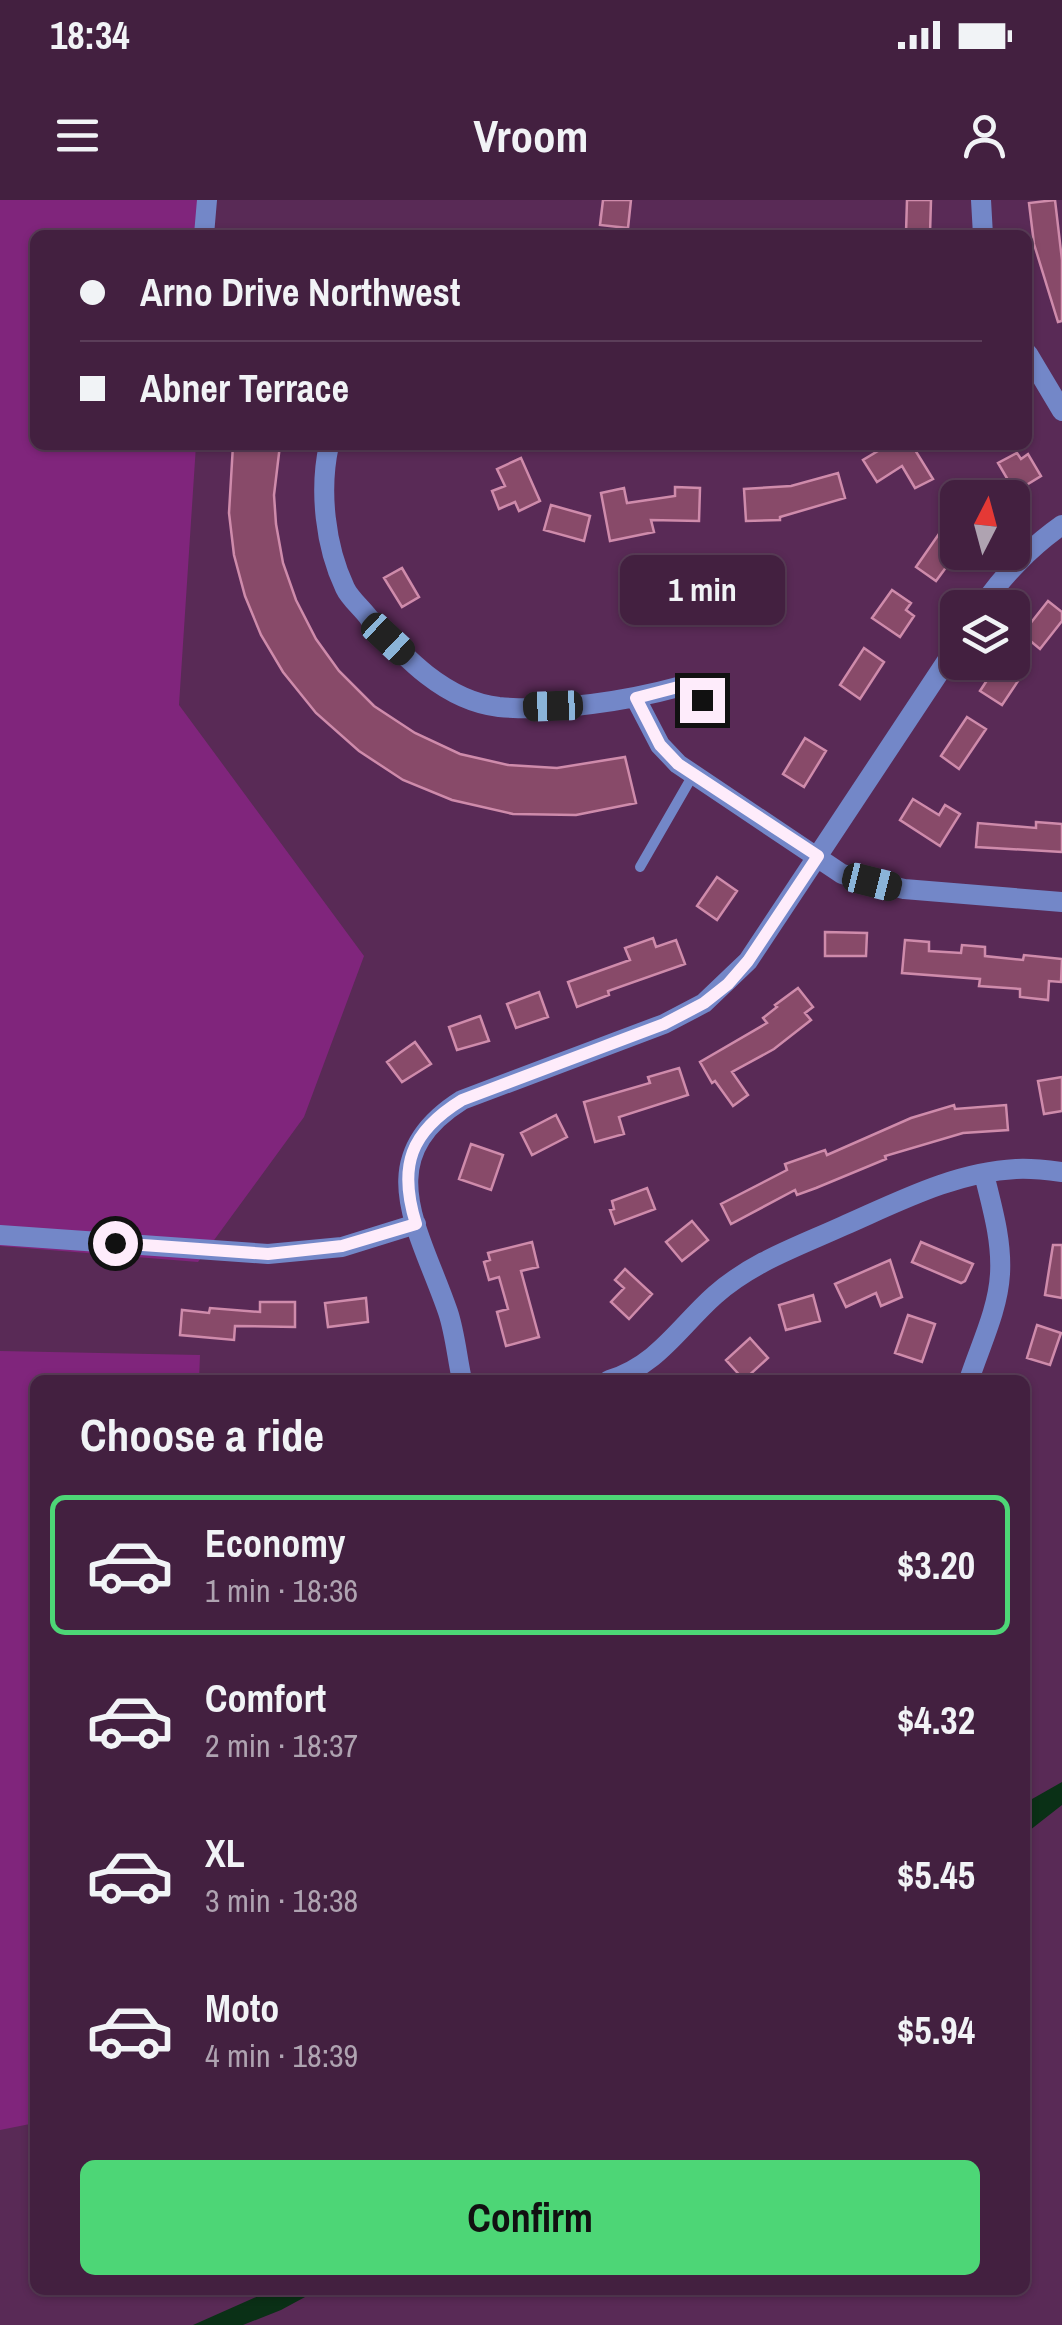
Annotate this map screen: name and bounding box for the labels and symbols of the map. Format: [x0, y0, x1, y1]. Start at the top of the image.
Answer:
north arrow [940, 480, 1030, 570]
callout: 1 min [620, 555, 784, 625]
car [356, 608, 420, 670]
route end [680, 678, 725, 723]
car [522, 690, 584, 722]
car [839, 860, 905, 904]
route start [93, 1221, 138, 1266]

